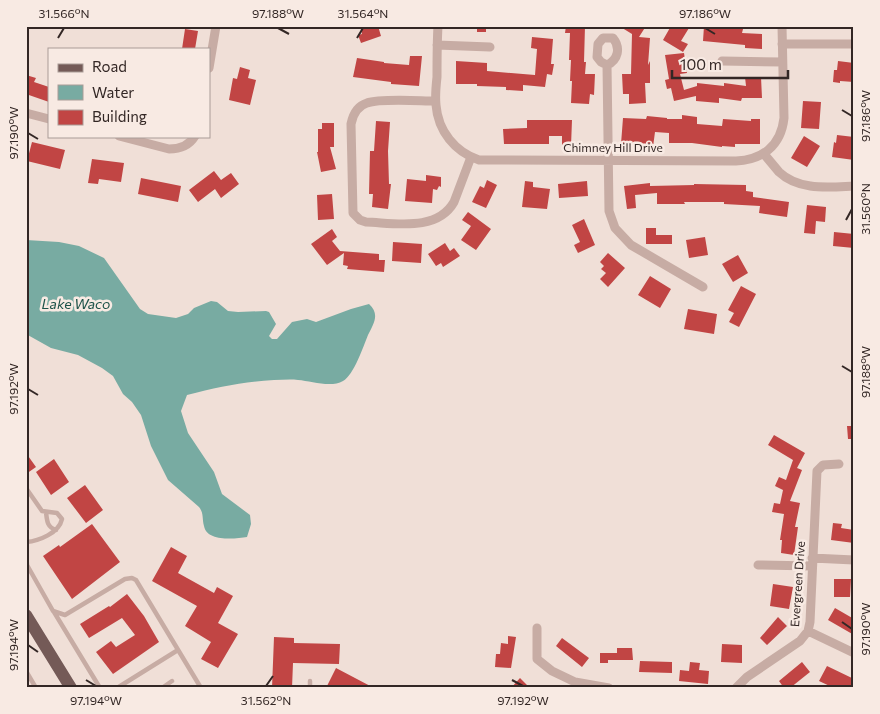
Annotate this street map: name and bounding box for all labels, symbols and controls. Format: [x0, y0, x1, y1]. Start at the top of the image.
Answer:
text: 31.566°N [39, 6, 89, 20]
text: 97.188°W [252, 6, 304, 20]
text: 31.564°N [338, 6, 388, 20]
text: 97.186°W [679, 6, 731, 20]
legend [48, 48, 210, 138]
scale bar [672, 48, 789, 80]
text: 100 m [680, 55, 722, 73]
text: Road [92, 57, 127, 75]
text: Water [92, 83, 134, 101]
text: 97.186°W [858, 90, 872, 142]
text: 97.190°W [6, 107, 20, 159]
text: Building [92, 107, 147, 125]
street label: Chimney Hill Drive [563, 140, 663, 154]
text: 31.560°N [858, 183, 872, 235]
water label: Lake Waco [42, 295, 110, 312]
text: 97.188°W [858, 346, 872, 398]
text: 97.192°W [6, 363, 20, 415]
street label: Evergreen Drive [787, 541, 807, 627]
text: 97.190°W [858, 603, 872, 655]
text: 97.194°W [6, 619, 20, 671]
text: 97.194°W [70, 693, 122, 707]
text: 31.562°N [241, 693, 291, 707]
text: 97.192°W [497, 693, 549, 707]

